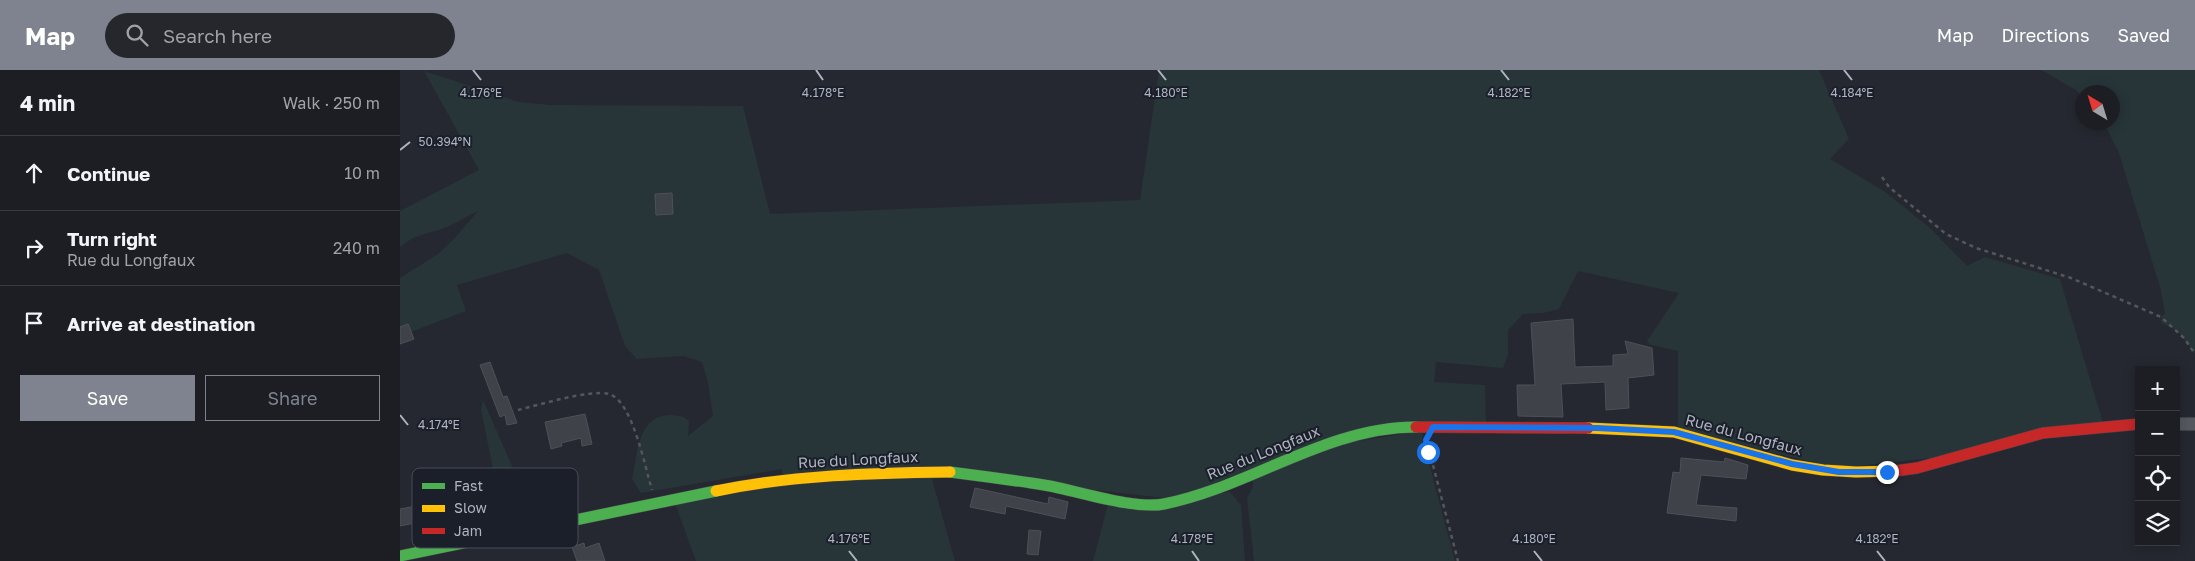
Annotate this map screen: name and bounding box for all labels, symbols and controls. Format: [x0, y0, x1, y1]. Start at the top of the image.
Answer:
search box [105, 13, 455, 58]
text: Map [25, 21, 75, 50]
icon: search [123, 21, 151, 49]
text: Search here [163, 24, 272, 47]
text: Map [1937, 24, 1973, 46]
text: Directions [2001, 24, 2089, 46]
text: Saved [2117, 24, 2170, 46]
text: 4.176°E [460, 85, 502, 100]
text: 4.178°E [802, 85, 844, 100]
text: 4.180°E [1144, 85, 1188, 100]
text: 4.182°E [1487, 85, 1531, 100]
text: 4.184°E [1831, 85, 1873, 100]
north arrow [2075, 85, 2120, 130]
text: 4 min [20, 90, 75, 116]
text: Walk · 250 m [283, 93, 380, 113]
text: 50.394°N [419, 134, 471, 149]
icon: ahead [20, 159, 48, 187]
text: Continue [67, 162, 150, 185]
text: 10 m [344, 163, 380, 183]
text: Turn right [67, 227, 157, 250]
icon: right [20, 234, 48, 262]
text: 240 m [333, 238, 380, 258]
text: Rue du Longfaux [67, 250, 195, 270]
icon: arrive [20, 309, 48, 337]
text: Arrive at destination [67, 312, 255, 335]
map controls [2135, 366, 2180, 546]
button: + [2135, 366, 2180, 411]
button: Save [20, 375, 195, 421]
button: Share [205, 375, 380, 421]
street label: Rue du Longfaux [1684, 410, 1804, 458]
button: − [2135, 411, 2180, 456]
text: 4.174°E [418, 417, 460, 432]
street label: Rue du Longfaux [1204, 421, 1322, 483]
route start [1417, 441, 1440, 464]
street label: Rue du Longfaux [797, 447, 919, 471]
button: locate [2135, 456, 2180, 501]
route end [1876, 461, 1899, 484]
legend [412, 468, 578, 548]
text: Fast [454, 477, 483, 494]
text: Slow [454, 499, 487, 516]
button: layers [2135, 501, 2180, 546]
text: Jam [454, 522, 482, 539]
text: 4.176°E [828, 531, 870, 546]
text: 4.178°E [1171, 531, 1213, 546]
text: 4.180°E [1512, 531, 1556, 546]
text: 4.182°E [1855, 531, 1899, 546]

